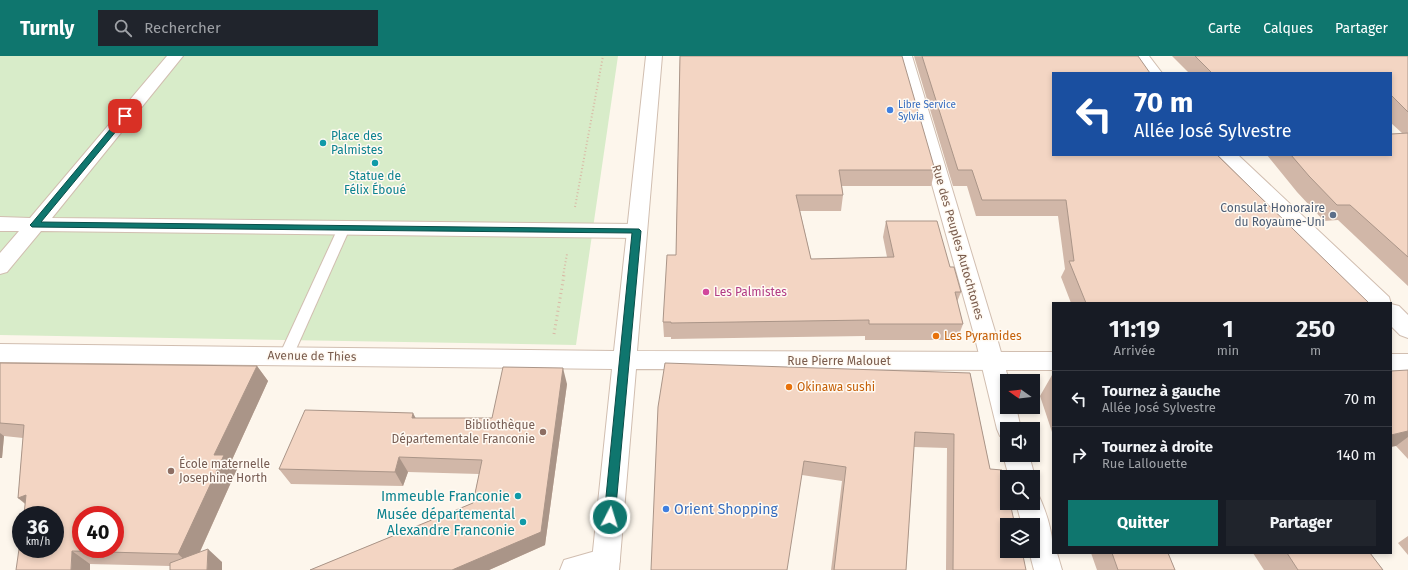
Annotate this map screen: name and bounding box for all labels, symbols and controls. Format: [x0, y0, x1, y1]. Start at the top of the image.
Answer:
search box [98, 10, 378, 46]
text: Turnly [20, 17, 74, 40]
icon: search [112, 17, 134, 39]
text: Rechercher [144, 19, 221, 37]
text: Carte [1208, 20, 1241, 37]
text: Calques [1263, 20, 1313, 37]
text: Partager [1335, 20, 1388, 37]
text: 70 m [1134, 86, 1193, 119]
icon: left [1068, 88, 1120, 140]
pin [108, 99, 142, 133]
place label: Libre Service Sylvia [898, 99, 956, 123]
icon: arrive [114, 105, 136, 127]
marker: Libre Service Sylvia [885, 105, 895, 115]
text: Allée José Sylvestre [1134, 120, 1291, 142]
place label: Place des Palmistes [331, 129, 383, 157]
marker: Place des Palmistes [318, 138, 328, 148]
marker: Statue de Félix Éboué [370, 158, 380, 168]
street label: Rue des Peuples Autochtones [929, 163, 987, 322]
place label: Statue de Félix Éboué [344, 169, 406, 197]
place label: Consulat Honoraire du Royaume-Uni [1220, 201, 1325, 229]
marker: Consulat Honoraire du Royaume-Uni [1328, 210, 1338, 220]
place label: Les Palmistes [714, 285, 787, 299]
marker: Les Palmistes [701, 287, 711, 297]
text: 11:19 [1109, 315, 1160, 343]
text: 1 [1222, 315, 1234, 343]
text: 250 [1296, 315, 1335, 343]
place label: Les Pyramides [944, 329, 1022, 343]
marker: Les Pyramides [931, 331, 941, 341]
text: Arrivée [1114, 343, 1155, 358]
text: min [1217, 343, 1239, 358]
text: m [1310, 343, 1321, 358]
street label: Avenue de Thies [268, 348, 357, 364]
street label: Rue Pierre Malouet [787, 354, 891, 368]
north arrow [1000, 374, 1040, 414]
map controls [1000, 374, 1040, 558]
place label: Okinawa sushi [797, 380, 875, 394]
marker: Okinawa sushi [784, 382, 794, 392]
text: Tournez à gauche [1102, 382, 1221, 400]
icon: left [1068, 388, 1090, 410]
text: 70 m [1344, 390, 1376, 408]
text: Allée José Sylvestre [1102, 400, 1216, 415]
place label: Bibliothèque Départementale Franconie [391, 418, 535, 446]
button: sound [1000, 422, 1040, 462]
marker: Bibliothèque Départementale Franconie [538, 427, 548, 437]
text: Tournez à droite [1102, 438, 1213, 456]
icon: right [1068, 444, 1090, 466]
text: 140 m [1336, 446, 1376, 464]
place label: École maternelle Josephine Horth [179, 456, 270, 485]
text: Rue Lallouette [1102, 456, 1187, 471]
marker: École maternelle Josephine Horth [166, 466, 176, 476]
button: search [1000, 470, 1040, 510]
place label: Immeuble Franconie [381, 488, 510, 505]
marker: Immeuble Franconie [513, 491, 523, 501]
position arrow [589, 496, 631, 538]
button: Quitter [1068, 500, 1218, 546]
button: Partager [1226, 500, 1376, 546]
place label: Orient Shopping [674, 501, 778, 518]
marker: Orient Shopping [661, 504, 671, 514]
speed limit sign: 40 [72, 506, 124, 558]
place label: Musée départemental Alexandre Franconie [376, 506, 515, 539]
text: 36 [27, 515, 49, 539]
marker: Musée départemental Alexandre Franconie [518, 517, 528, 527]
button: layers [1000, 518, 1040, 558]
text: km/h [26, 536, 50, 548]

